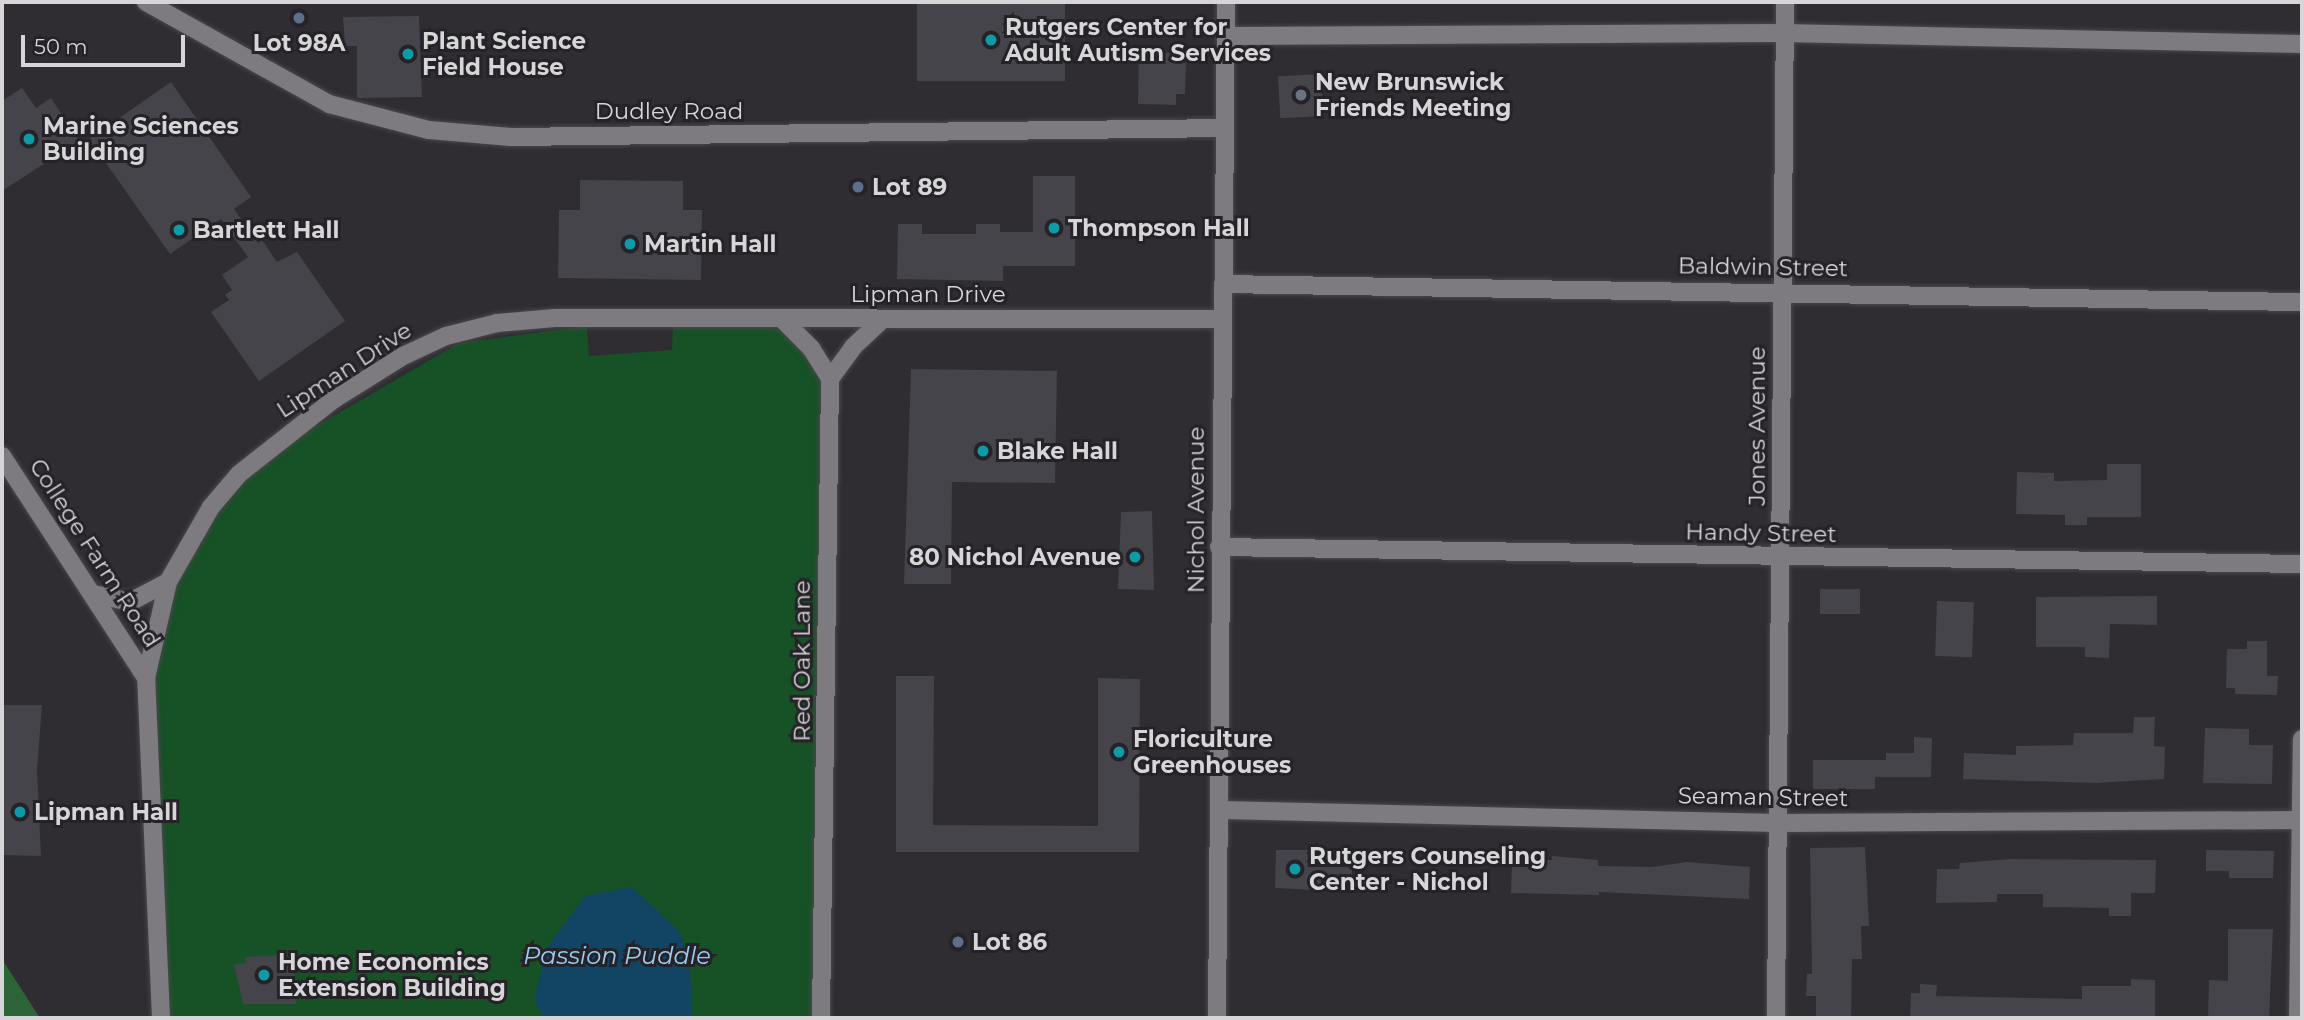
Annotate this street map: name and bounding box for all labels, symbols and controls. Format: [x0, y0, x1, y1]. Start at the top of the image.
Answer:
marker: Lot 98A [291, 10, 307, 26]
place label: Rutgers Center for Adult Autism Services [1005, 13, 1271, 67]
scale bar [24, 21, 189, 65]
place label: Plant Science Field House [422, 27, 586, 81]
place label: Lot 98A [253, 29, 345, 57]
marker: Rutgers Center for Adult Autism Services [983, 32, 999, 48]
text: 50 m [34, 34, 88, 59]
marker: Plant Science Field House [400, 46, 416, 62]
place label: New Brunswick Friends Meeting [1315, 68, 1511, 122]
marker: New Brunswick Friends Meeting [1293, 87, 1309, 103]
street label: Dudley Road [595, 97, 743, 125]
place label: Marine Sciences Building [43, 112, 239, 166]
marker: Marine Sciences Building [21, 131, 37, 147]
place label: Lot 89 [872, 173, 947, 201]
marker: Lot 89 [850, 179, 866, 195]
place label: Thompson Hall [1068, 214, 1250, 242]
place label: Bartlett Hall [193, 216, 339, 244]
marker: Thompson Hall [1046, 220, 1062, 236]
marker: Bartlett Hall [171, 222, 187, 238]
place label: Martin Hall [644, 230, 776, 258]
marker: Martin Hall [622, 236, 638, 252]
street label: Baldwin Street [1678, 252, 1848, 282]
street label: Lipman Drive [850, 280, 1006, 308]
street label: Lipman Drive [271, 316, 417, 424]
street label: Jones Avenue [1743, 346, 1771, 506]
street label: Nichol Avenue [1182, 427, 1210, 593]
place label: Blake Hall [997, 437, 1118, 465]
marker: Blake Hall [975, 443, 991, 459]
street label: College Farm Road [24, 453, 166, 653]
street label: Handy Street [1685, 518, 1837, 548]
place label: 80 Nichol Avenue [909, 543, 1121, 571]
marker: 80 Nichol Avenue [1127, 549, 1143, 565]
street label: Red Oak Lane [788, 580, 816, 742]
place label: Floriculture Greenhouses [1133, 725, 1291, 779]
marker: Floriculture Greenhouses [1111, 744, 1127, 760]
street label: Seaman Street [1678, 782, 1848, 812]
place label: Lipman Hall [34, 798, 178, 826]
marker: Lipman Hall [12, 804, 28, 820]
place label: Rutgers Counseling Center - Nichol [1309, 842, 1546, 896]
marker: Rutgers Counseling Center - Nichol [1287, 861, 1303, 877]
place label: Lot 86 [972, 928, 1047, 956]
marker: Lot 86 [950, 934, 966, 950]
water label: Passion Puddle [523, 942, 711, 970]
place label: Home Economics Extension Building [278, 948, 506, 1002]
marker: Home Economics Extension Building [256, 967, 272, 983]

